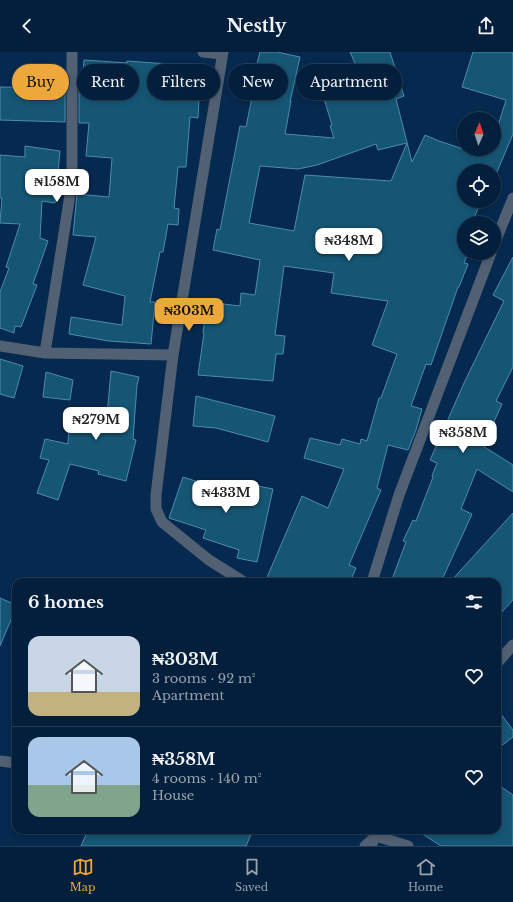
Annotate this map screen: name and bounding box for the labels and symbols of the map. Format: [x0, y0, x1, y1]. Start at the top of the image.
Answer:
north arrow [457, 112, 501, 156]
pin: ₦158M [29, 169, 85, 203]
pin: ₦348M [321, 228, 377, 262]
pin: ₦303M [161, 298, 217, 332]
pin: ₦279M [68, 407, 124, 441]
pin: ₦358M [435, 420, 491, 454]
pin: ₦433M [198, 480, 254, 514]

